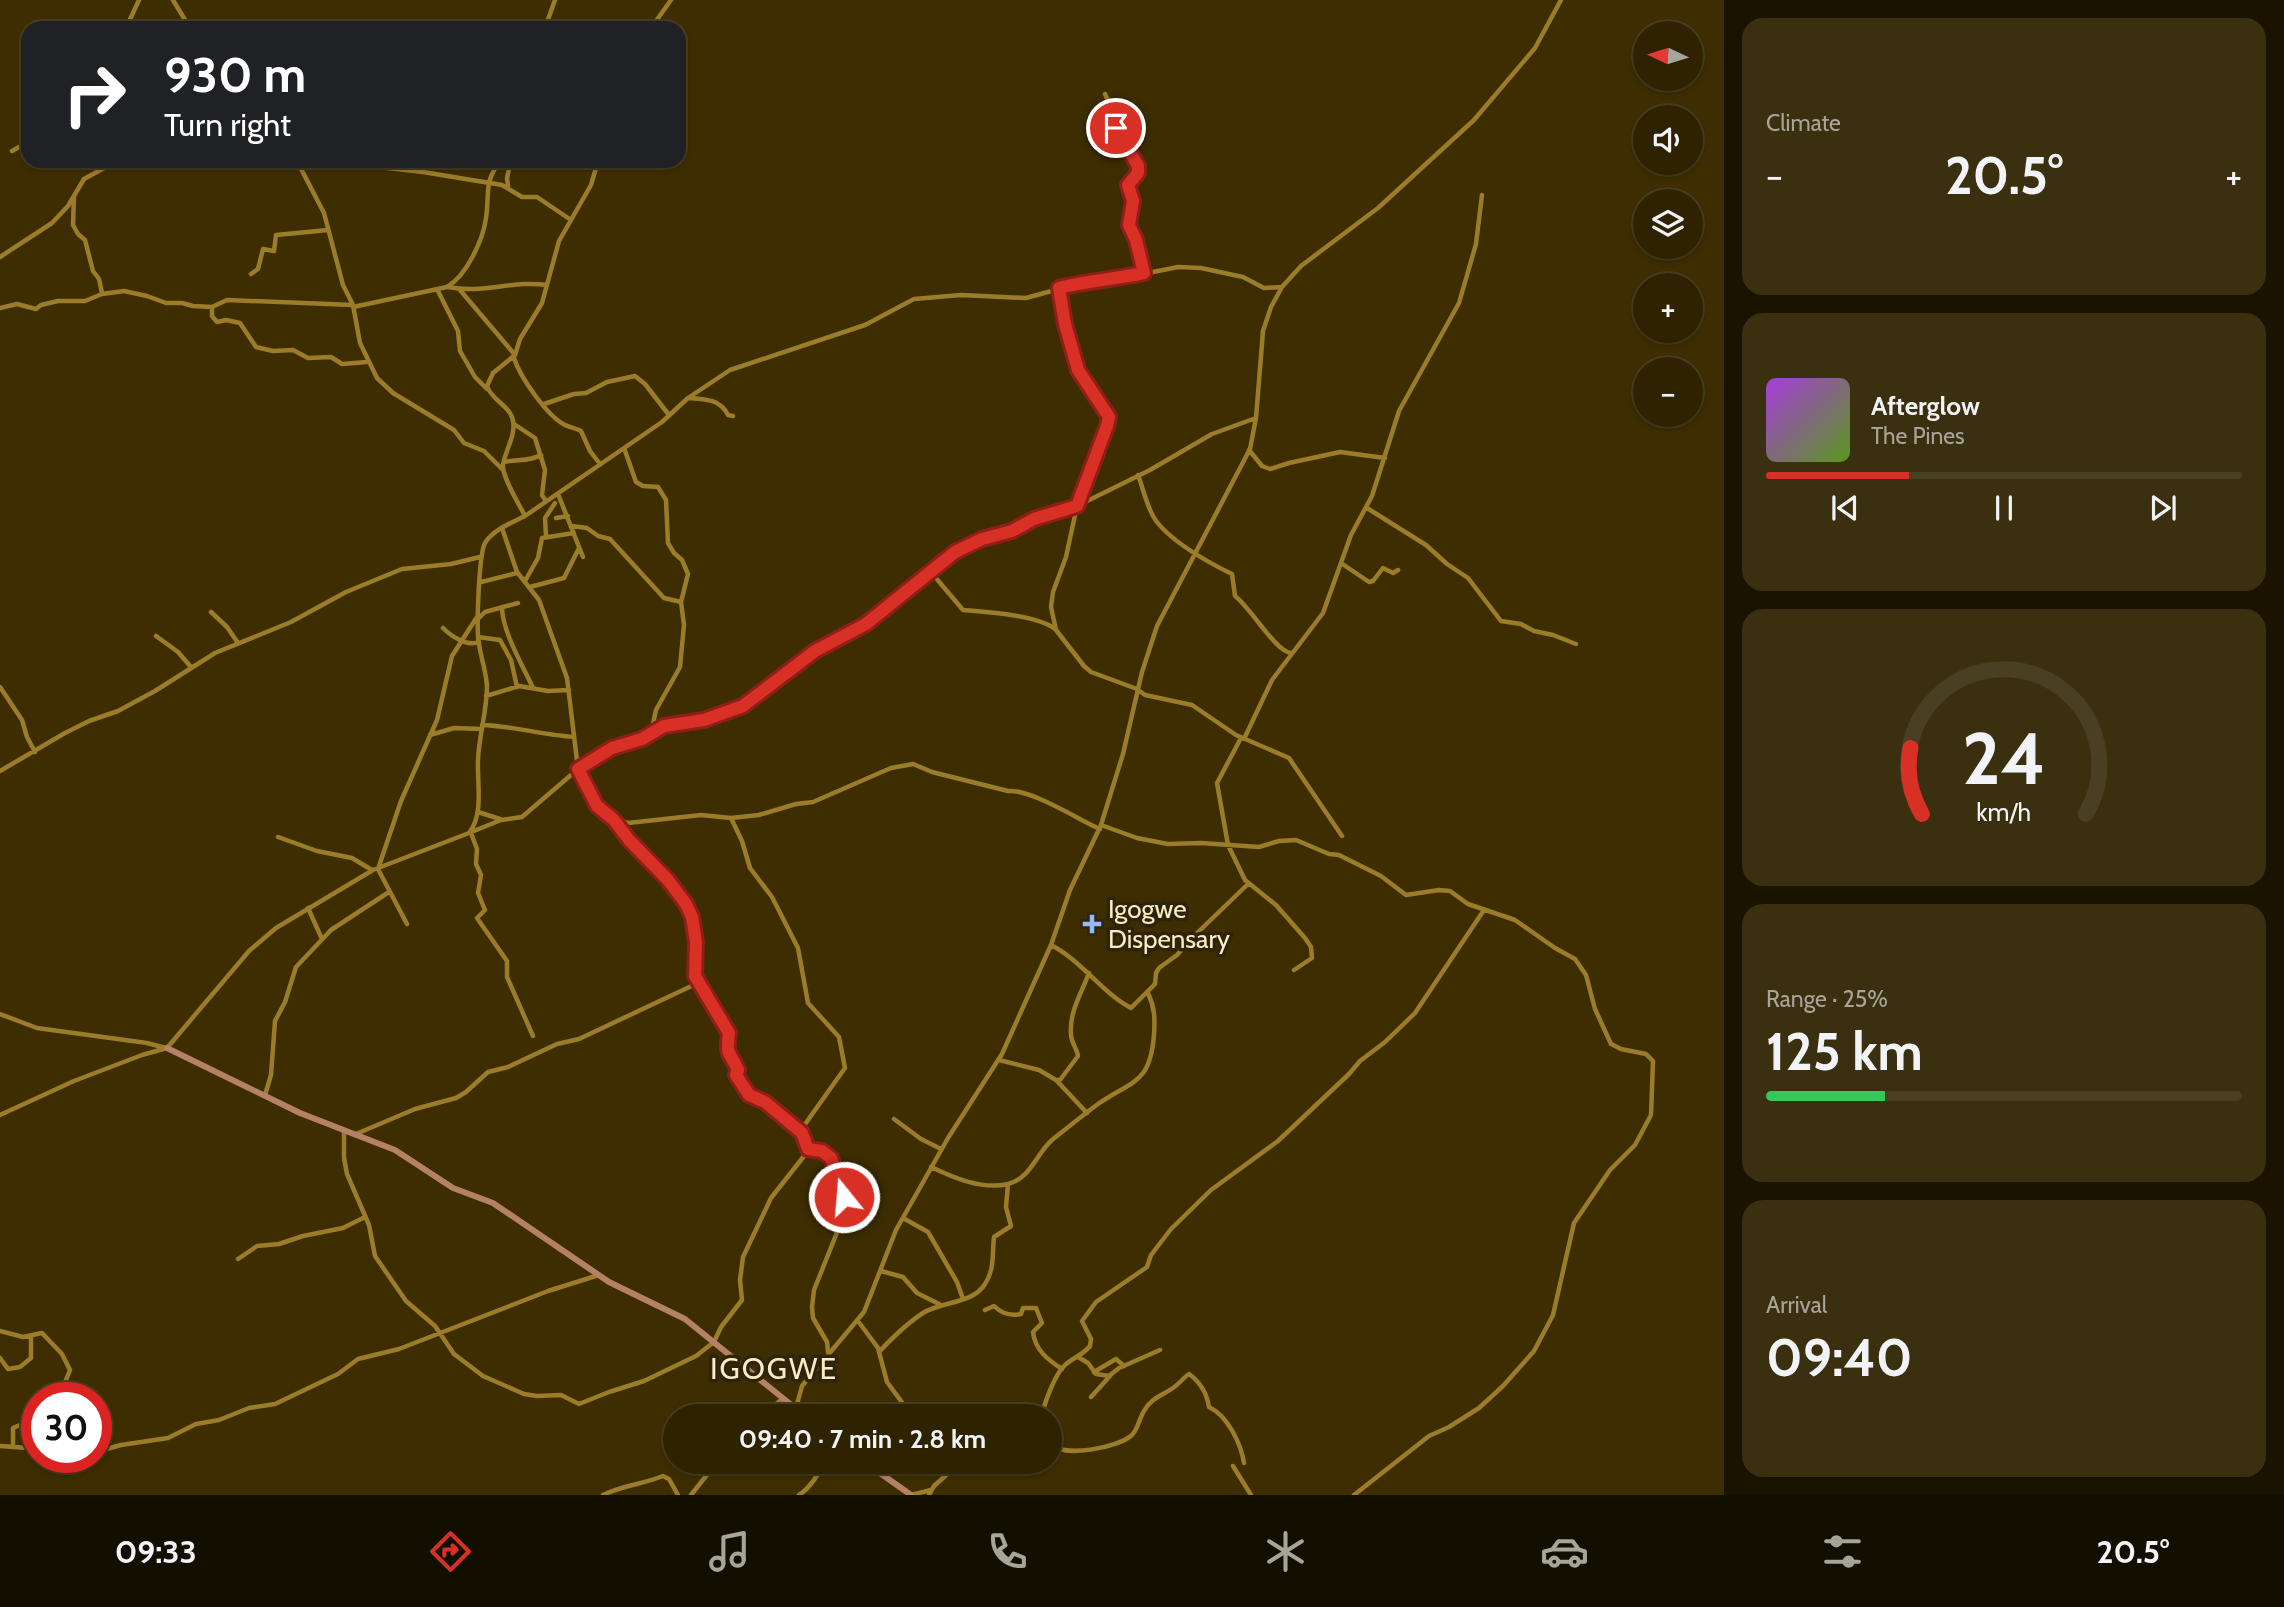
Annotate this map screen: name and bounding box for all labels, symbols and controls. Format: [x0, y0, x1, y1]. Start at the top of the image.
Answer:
north arrow [1633, 21, 1703, 91]
map controls [1633, 21, 1703, 427]
text: 930 m [164, 45, 306, 104]
icon: right [49, 49, 140, 140]
pin [1086, 98, 1146, 158]
text: Turn right [164, 105, 291, 144]
button: sound [1633, 105, 1703, 175]
icon: arrive [1097, 109, 1135, 147]
text: Climate [1766, 109, 1841, 137]
text: 20.5° [1945, 144, 2063, 207]
text: − [1766, 152, 1783, 199]
text: + [2225, 152, 2242, 199]
button: layers [1633, 189, 1703, 259]
button: + [1633, 273, 1703, 343]
button: − [1633, 357, 1703, 427]
text: Afterglow [1871, 390, 1980, 422]
text: The Pines [1871, 422, 1965, 450]
icon: previous [1826, 489, 1864, 527]
icon: pause [1985, 489, 2023, 527]
icon: next [2144, 489, 2182, 527]
text: 24 [1962, 714, 2046, 802]
text: km/h [1977, 796, 2031, 826]
place label: Igogwe Dispensary [1108, 893, 1230, 955]
marker: Igogwe Dispensary [1082, 914, 1102, 934]
text: Range · 25% [1766, 985, 1888, 1013]
text: 125 km [1766, 1020, 1923, 1083]
position arrow [807, 1160, 881, 1234]
text: Arrival [1766, 1291, 1827, 1319]
text: 09:40 [1766, 1326, 1912, 1389]
district label: IGOGWE [710, 1350, 838, 1387]
speed limit sign: 30 [21, 1382, 112, 1473]
text: 09:40 · 7 min · 2.8 km [739, 1423, 986, 1455]
icon: directions [426, 1527, 475, 1576]
icon: music [705, 1527, 754, 1576]
icon: phone [983, 1527, 1032, 1576]
icon: climate [1261, 1527, 1310, 1576]
icon: car [1540, 1527, 1589, 1576]
icon: filters [1818, 1527, 1867, 1576]
text: 09:33 [115, 1532, 197, 1571]
text: 20.5° [2097, 1532, 2169, 1571]

